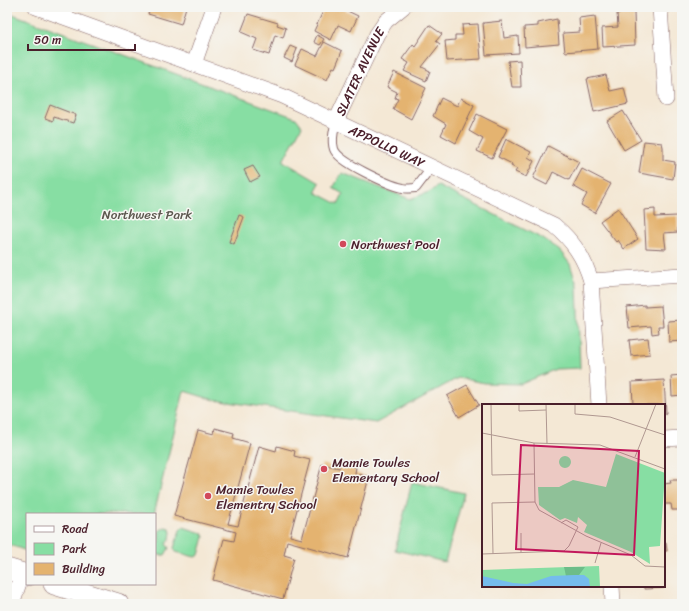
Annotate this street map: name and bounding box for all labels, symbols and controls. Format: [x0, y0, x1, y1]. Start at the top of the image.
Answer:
street label: SLATER AVENUE [329, 21, 391, 120]
scale bar [28, 26, 135, 52]
text: 50 m [34, 29, 61, 51]
street label: APPOLLO WAY [344, 118, 430, 175]
park label: Northwest Park [102, 203, 192, 226]
place label: Northwest Pool [351, 233, 440, 256]
marker: Northwest Pool [338, 239, 348, 249]
inset map [482, 404, 665, 587]
place label: Mamie Towles Elementary School [332, 451, 440, 489]
marker: Mamie Towles Elementary School [319, 464, 329, 474]
place label: Mamie Towles Elementry School [216, 478, 317, 516]
marker: Mamie Towles Elementry School [203, 491, 213, 501]
legend [26, 513, 156, 585]
text: Road [62, 518, 89, 540]
text: Park [62, 538, 87, 560]
text: Building [62, 558, 105, 580]

